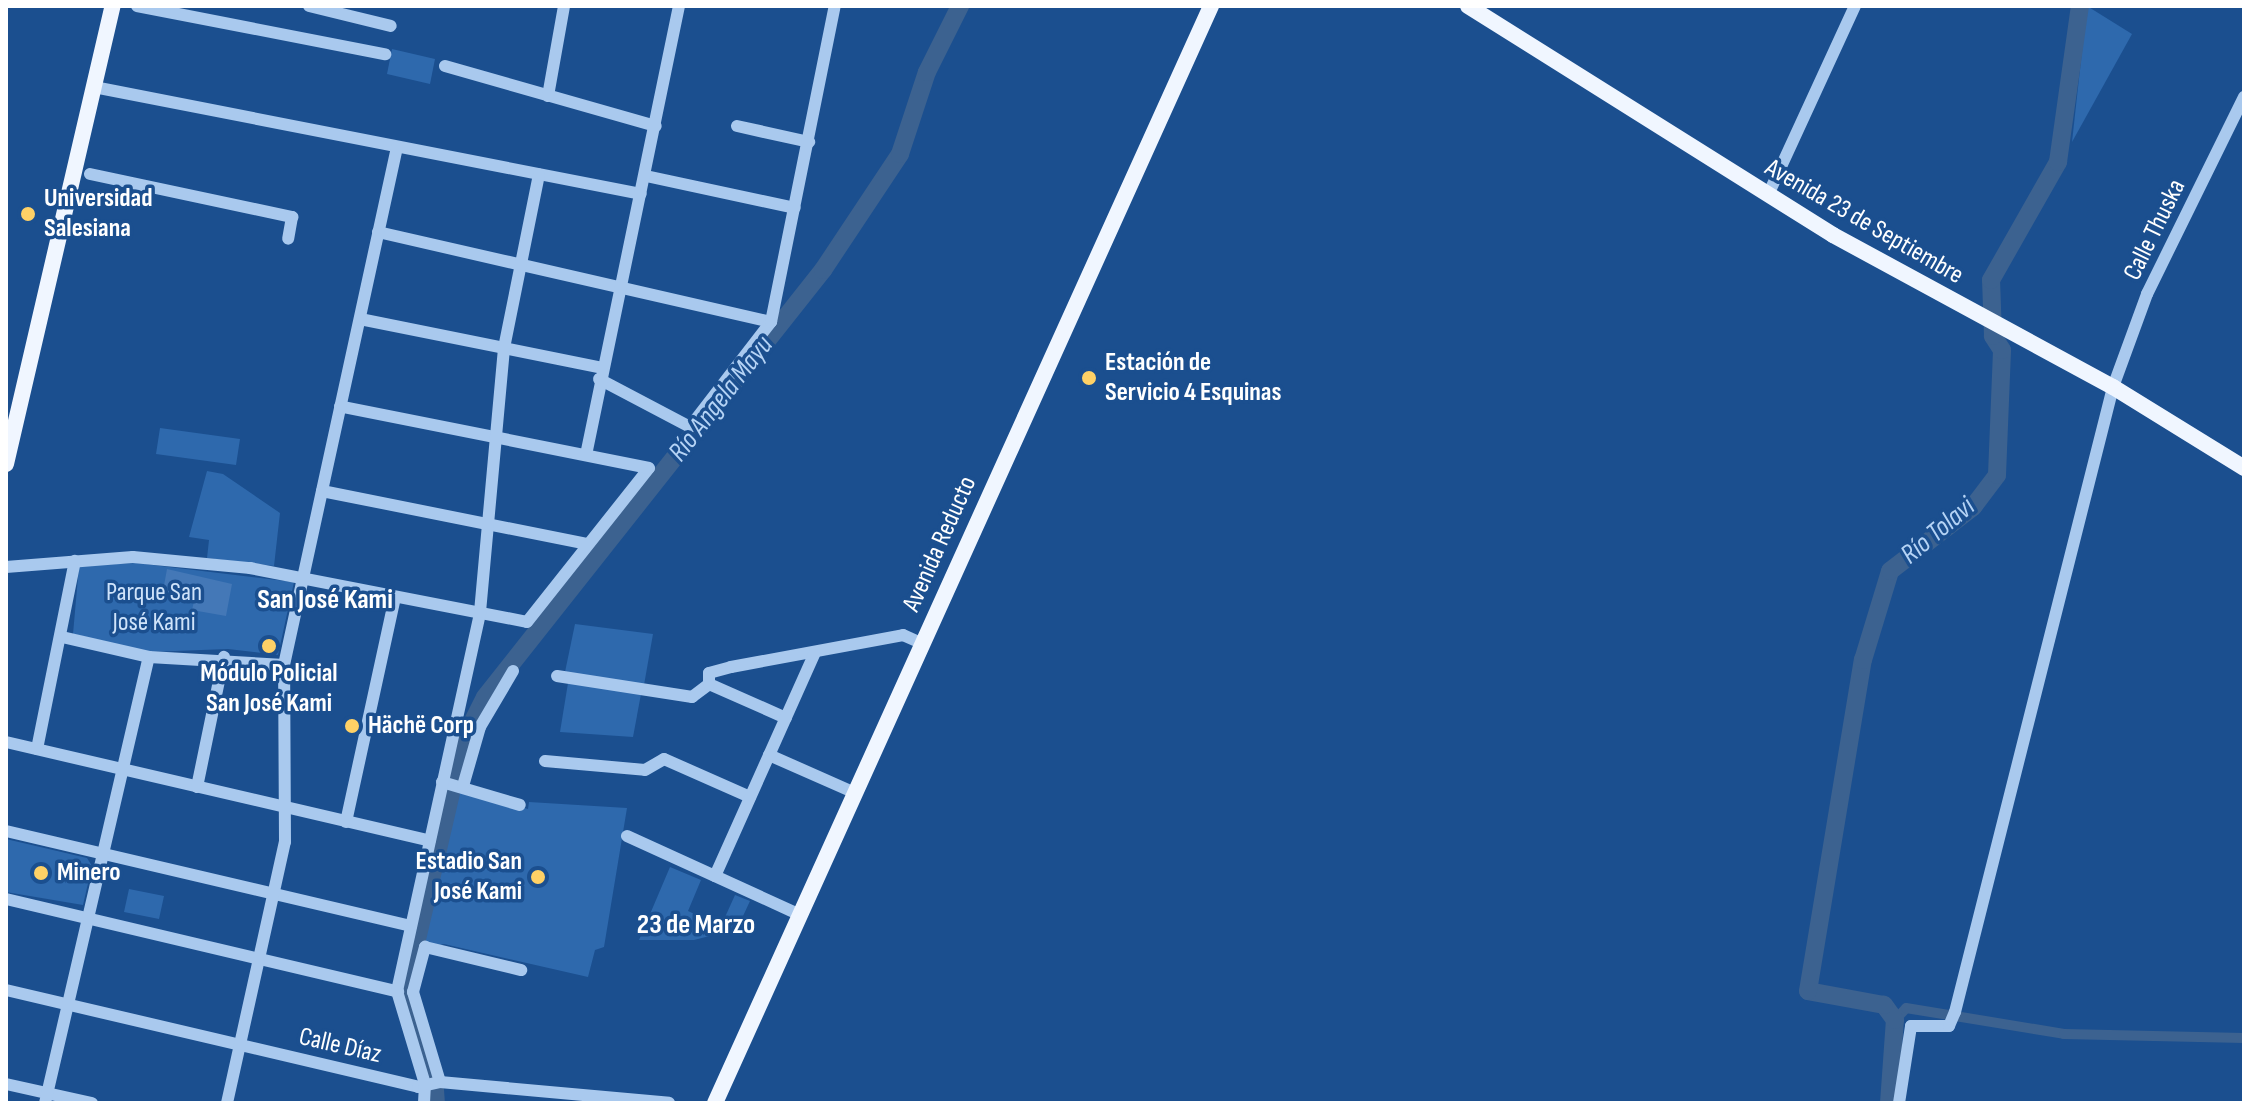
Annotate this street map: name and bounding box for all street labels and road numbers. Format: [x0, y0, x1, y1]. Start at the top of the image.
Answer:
street label: Avenida 23 de Septiembre [1759, 153, 1969, 291]
street label: Calle Thuska [2117, 175, 2193, 285]
street label: Avenida Reducto [896, 472, 984, 616]
street label: Calle Díaz [296, 1021, 384, 1071]

